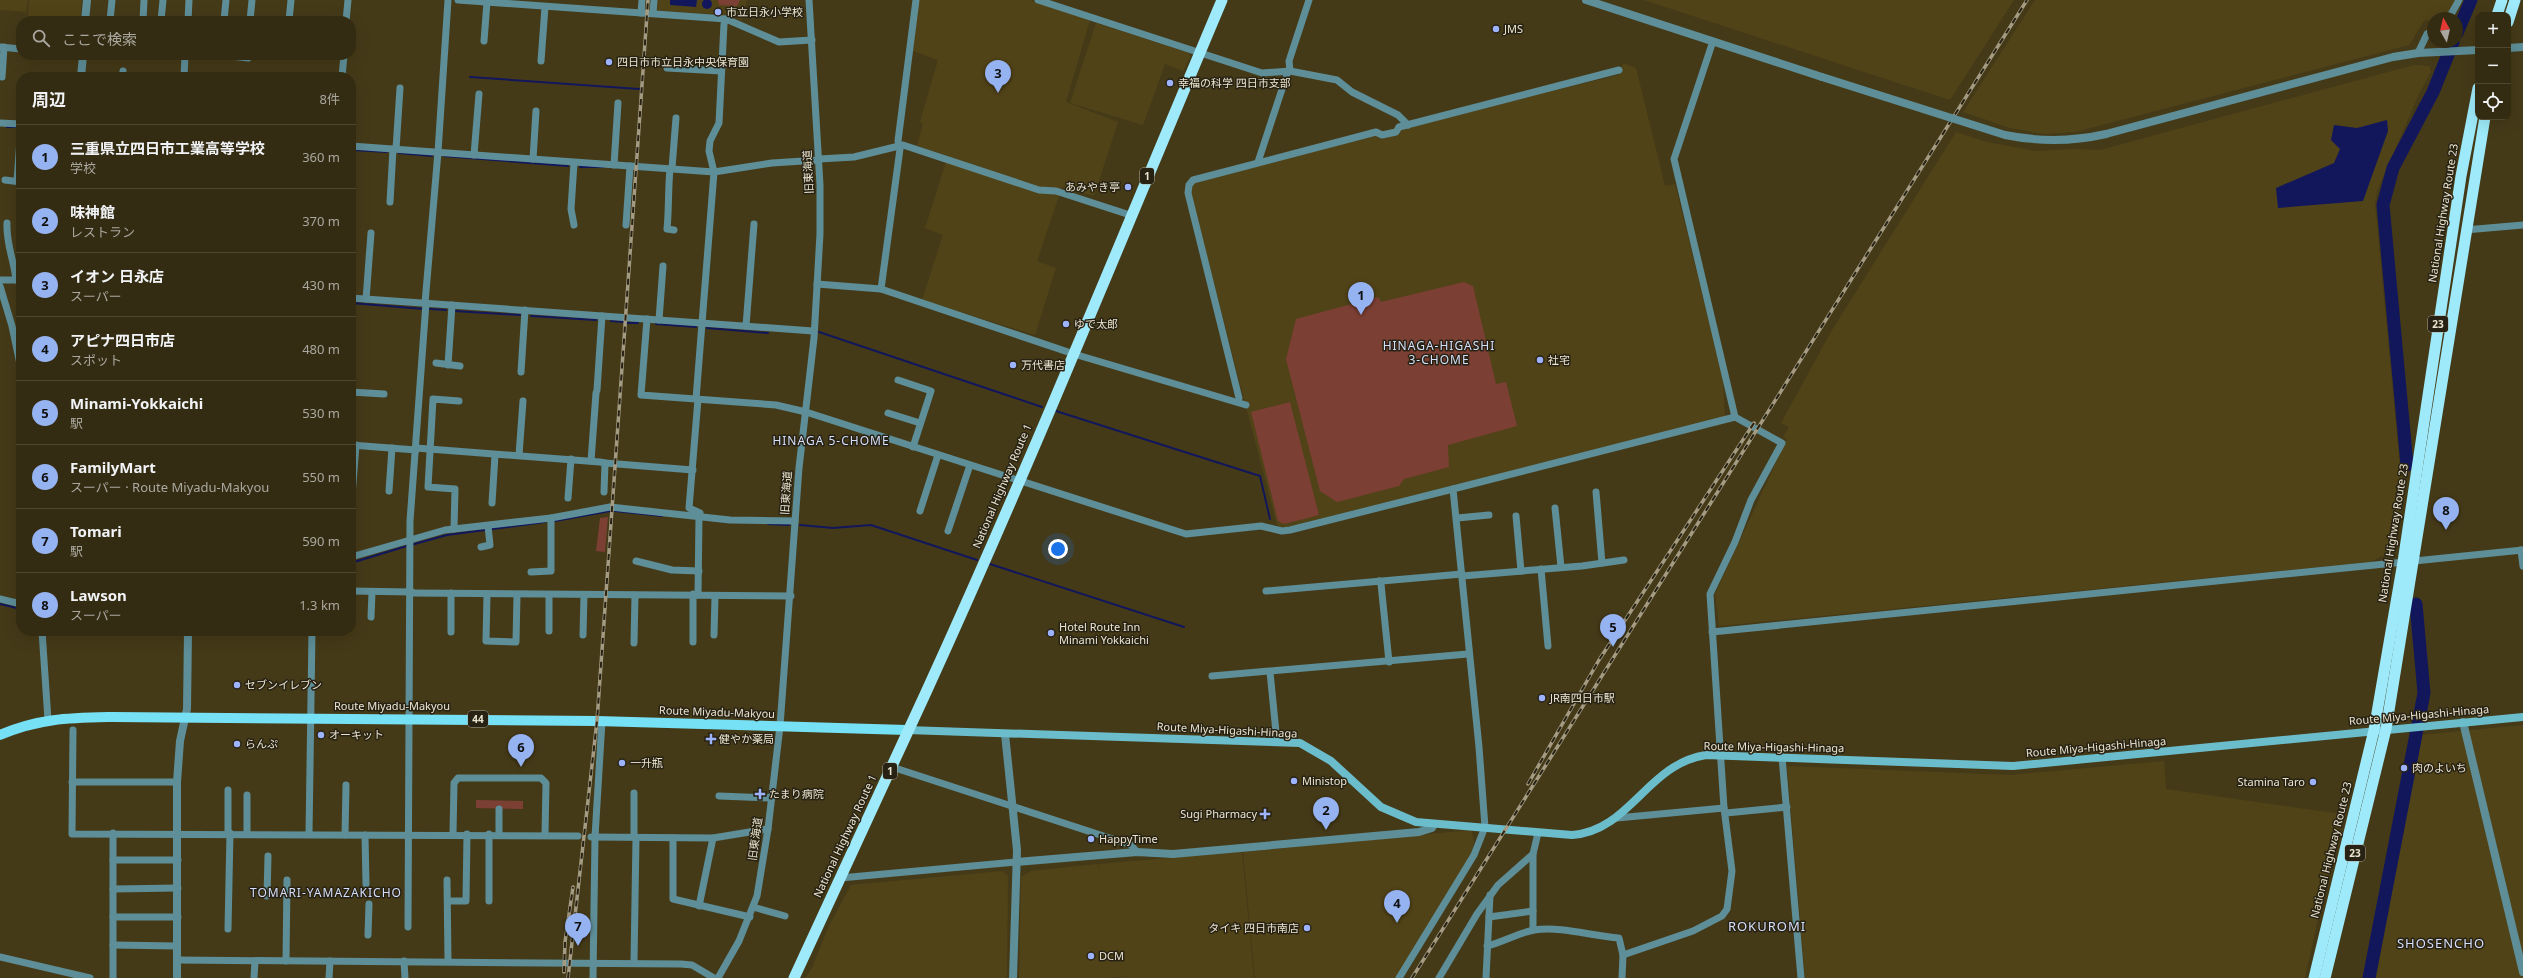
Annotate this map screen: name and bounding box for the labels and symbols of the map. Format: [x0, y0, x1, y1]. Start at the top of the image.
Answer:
place label: 市立日永小学校 [726, 4, 803, 19]
marker: 市立日永小学校 [713, 7, 723, 17]
north arrow [2427, 12, 2463, 48]
place label: JMS [1503, 21, 1523, 36]
marker: JMS [1491, 24, 1501, 34]
place label: 四日市市立日永中央保育園 [617, 54, 749, 69]
marker: 四日市市立日永中央保育園 [604, 57, 614, 67]
pin: 3 [985, 60, 1011, 93]
place label: 幸福の科学 四日市支部 [1178, 75, 1291, 90]
marker: 幸福の科学 四日市支部 [1165, 78, 1175, 88]
street label: National Highway Route 23 [2424, 142, 2461, 283]
street label: 旧東海道 [799, 150, 816, 194]
road number: 1 [1140, 168, 1154, 184]
place label: あみやき亭 [1065, 179, 1120, 194]
marker: あみやき亭 [1123, 182, 1133, 192]
pin: 1 [1348, 282, 1374, 315]
place label: ゆで太郎 [1074, 316, 1118, 331]
road number: 23 [2428, 316, 2448, 332]
marker: ゆで太郎 [1061, 319, 1071, 329]
district label: HINAGA-HIGASHI 3-CHOME [1383, 337, 1495, 368]
place label: 社宅 [1548, 352, 1570, 367]
marker: 社宅 [1535, 355, 1545, 365]
place label: 万代書店 [1021, 357, 1065, 372]
marker: 万代書店 [1008, 360, 1018, 370]
street label: National Highway Route 1 [968, 421, 1035, 550]
district label: HINAGA 5-CHOME [772, 432, 890, 449]
street label: National Highway Route 23 [2374, 462, 2411, 603]
street label: 旧東海道 [776, 470, 795, 515]
pin: 8 [2433, 497, 2459, 530]
your location [1048, 539, 1068, 559]
pin: 5 [1600, 614, 1626, 647]
place label: Hotel Route Inn Minami Yokkaichi [1059, 619, 1149, 647]
marker: Hotel Route Inn Minami Yokkaichi [1046, 628, 1056, 638]
place label: セブンイレブン [245, 677, 322, 692]
marker: セブンイレブン [232, 680, 242, 690]
place label: JR南四日市駅 [1549, 690, 1615, 705]
marker: JR南四日市駅 [1537, 693, 1547, 703]
street label: Route Miyadu-Makyou [334, 698, 450, 713]
street label: Route Miya-Higashi-Hinaga [2348, 701, 2490, 728]
street label: Route Miyadu-Makyou [659, 702, 775, 721]
road number: 44 [468, 711, 488, 727]
street label: Route Miya-Higashi-Hinaga [1156, 718, 1298, 741]
place label: オーキット [329, 727, 384, 742]
marker: オーキット [316, 730, 326, 740]
place label: 健やか薬局 [719, 731, 774, 746]
street label: Route Miya-Higashi-Hinaga [2025, 733, 2167, 760]
pin: 6 [508, 734, 534, 767]
marker: 健やか薬局 [706, 734, 716, 744]
place label: らんぷ [245, 736, 278, 751]
street label: Route Miya-Higashi-Hinaga [1704, 738, 1844, 755]
marker: らんぷ [232, 739, 242, 749]
place label: 一升瓶 [630, 755, 663, 770]
marker: 一升瓶 [617, 758, 627, 768]
place label: 肉のよいち [2412, 760, 2467, 775]
road number: 1 [883, 763, 897, 779]
marker: 肉のよいち [2399, 763, 2409, 773]
street label: National Highway Route 1 [809, 772, 880, 900]
place label: Ministop [1302, 773, 1347, 788]
place label: Stamina Taro [2237, 774, 2305, 789]
marker: Ministop [1289, 776, 1299, 786]
marker: Stamina Taro [2308, 777, 2318, 787]
street label: National Highway Route 23 [2308, 780, 2354, 920]
place label: たまり病院 [769, 786, 824, 801]
marker: たまり病院 [754, 788, 766, 800]
pin: 2 [1313, 797, 1339, 830]
place label: Sugi Pharmacy [1180, 806, 1257, 821]
marker: Sugi Pharmacy [1260, 809, 1270, 819]
street label: 旧東海道 [744, 816, 765, 862]
place label: HappyTime [1099, 831, 1158, 846]
marker: HappyTime [1086, 834, 1096, 844]
road number: 23 [2345, 845, 2365, 861]
district label: TOMARI-YAMAZAKICHO [250, 884, 402, 901]
pin: 4 [1384, 890, 1410, 923]
pin: 7 [565, 913, 591, 946]
district label: ROKUROMI [1728, 917, 1806, 935]
place label: タイキ 四日市南店 [1208, 920, 1299, 935]
marker: タイキ 四日市南店 [1302, 923, 1312, 933]
district label: SHOSENCHO [2397, 934, 2485, 952]
place label: DCM [1099, 948, 1124, 963]
marker: DCM [1086, 951, 1096, 961]

